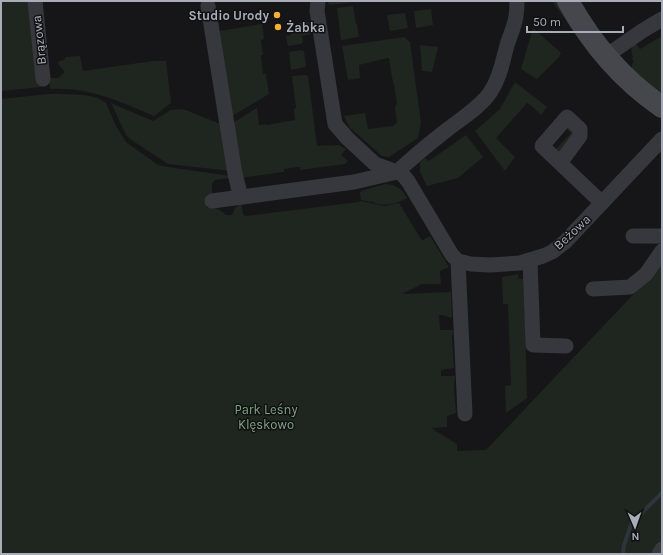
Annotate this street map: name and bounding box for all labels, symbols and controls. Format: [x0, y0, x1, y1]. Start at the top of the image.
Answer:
place label: Studio Urody [189, 8, 269, 23]
scale bar [527, 8, 623, 34]
marker: Studio Urody [272, 10, 282, 20]
street label: Brązowa [29, 14, 49, 66]
text: 50 m [533, 15, 561, 29]
place label: Żabka [286, 19, 325, 35]
marker: Żabka [273, 22, 283, 32]
street label: Beżowa [551, 211, 593, 253]
park label: Park Leśny Klęskowo [235, 402, 297, 432]
north arrow [615, 507, 655, 547]
text: N [631, 530, 640, 543]

